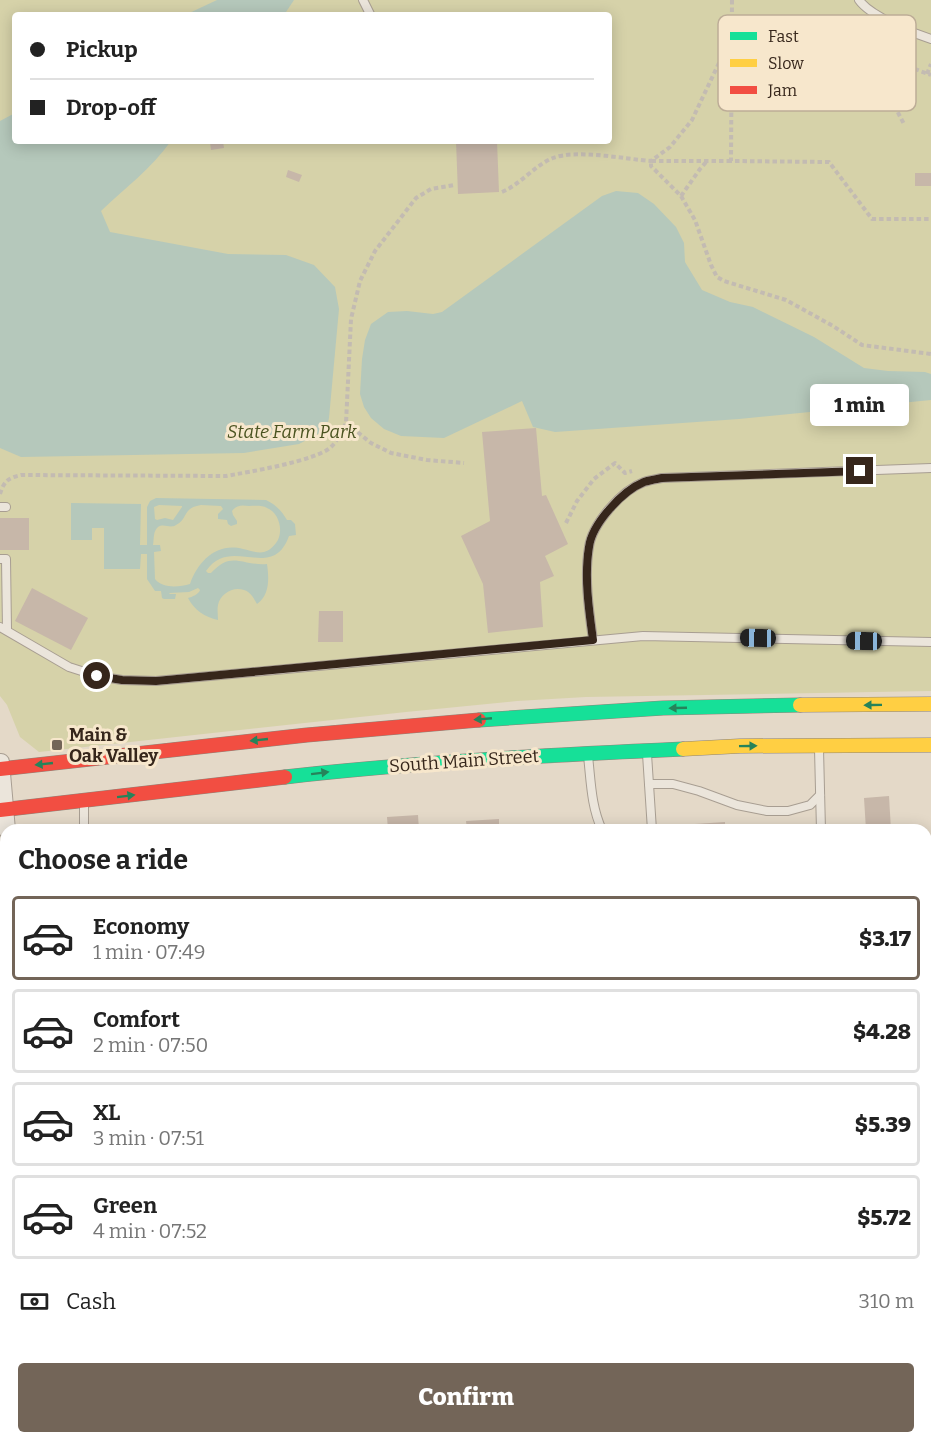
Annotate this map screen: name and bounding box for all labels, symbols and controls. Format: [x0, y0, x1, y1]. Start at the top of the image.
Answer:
legend [718, 15, 916, 111]
text: Fast [768, 27, 799, 46]
text: Pickup [66, 36, 138, 63]
text: Slow [768, 54, 804, 73]
text: Jam [767, 81, 797, 100]
text: Drop-off [66, 94, 156, 121]
callout: 1 min [810, 384, 910, 426]
text: 1 min [834, 393, 885, 417]
park label: State Farm Park [227, 421, 357, 443]
route end [846, 457, 873, 484]
car [740, 629, 776, 647]
car [846, 632, 882, 650]
route start [83, 662, 110, 689]
one-way arrow [863, 700, 882, 709]
one-way arrow [668, 703, 687, 712]
one-way arrow [473, 714, 492, 724]
place label: Main & Oak Valley [69, 724, 159, 767]
one-way arrow [249, 736, 268, 745]
marker: Main & Oak Valley [50, 738, 64, 752]
one-way arrow [738, 741, 757, 751]
street label: South Main Street [388, 745, 540, 777]
one-way arrow [35, 759, 54, 769]
one-way arrow [311, 769, 330, 778]
one-way arrow [117, 791, 136, 801]
text: Choose a ride [18, 844, 188, 876]
icon: car [21, 911, 75, 965]
text: Economy [93, 913, 189, 940]
text: $3.17 [859, 925, 911, 952]
text: 1 min · 07:49 [93, 940, 206, 964]
icon: car [21, 1004, 75, 1058]
text: Comfort [93, 1006, 180, 1033]
text: $4.28 [853, 1018, 911, 1045]
text: 2 min · 07:50 [93, 1033, 208, 1057]
icon: car [21, 1097, 75, 1151]
text: XL [93, 1099, 120, 1126]
text: $5.39 [855, 1111, 911, 1138]
text: 3 min · 07:51 [93, 1126, 204, 1150]
icon: car [21, 1190, 75, 1244]
text: Green [93, 1192, 157, 1219]
text: $5.72 [857, 1204, 911, 1231]
text: 4 min · 07:52 [93, 1219, 207, 1243]
icon: cash [18, 1285, 51, 1318]
text: Cash [66, 1288, 116, 1315]
text: 310 m [859, 1289, 914, 1313]
button: Confirm [18, 1363, 914, 1432]

